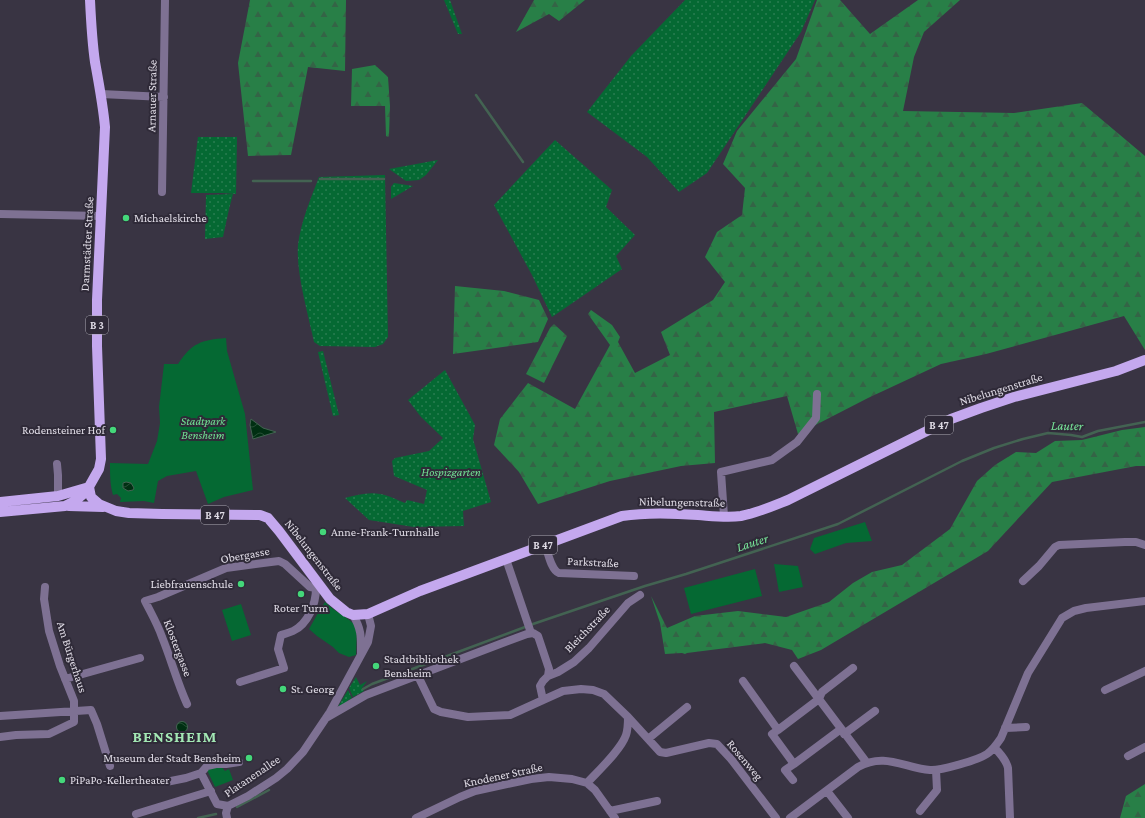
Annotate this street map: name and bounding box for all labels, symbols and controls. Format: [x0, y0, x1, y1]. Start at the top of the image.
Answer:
street label: Arnauer Straße [144, 60, 160, 132]
street label: Darmstädter Straße [78, 196, 96, 292]
place label: Michaelskirche [134, 211, 207, 225]
marker: Michaelskirche [121, 213, 131, 223]
road number: B 3 [86, 316, 108, 334]
street label: Nibelungenstraße [958, 370, 1044, 408]
park label: Stadtpark Bensheim [181, 414, 226, 442]
road number: B 47 [925, 416, 953, 434]
water label: Lauter [1051, 418, 1084, 433]
place label: Rodensteiner Hof [22, 423, 106, 437]
marker: Rodensteiner Hof [108, 425, 118, 435]
park label: Hospizgarten [421, 465, 481, 479]
street label: Nibelungenstraße [639, 494, 725, 510]
road number: B 47 [201, 506, 229, 524]
street label: Nibelungenstraße [282, 517, 346, 593]
place label: Anne-Frank-Turnhalle [331, 525, 439, 539]
marker: Anne-Frank-Turnhalle [318, 527, 328, 537]
water label: Lauter [734, 530, 770, 555]
road number: B 47 [529, 536, 557, 554]
street label: Obergasse [219, 544, 271, 566]
street label: Parkstraße [567, 554, 619, 570]
place label: Liebfrauenschule [150, 577, 233, 591]
marker: Liebfrauenschule [236, 579, 246, 589]
marker: Roter Turm [296, 589, 306, 599]
place label: Roter Turm [274, 601, 329, 615]
street label: Bleichstraße [561, 603, 613, 655]
street label: Klostergasse [161, 618, 195, 678]
street label: Am Bürgerhaus [54, 620, 90, 695]
place label: Stadtbibliothek Bensheim [384, 652, 459, 680]
marker: Stadtbibliothek Bensheim [371, 661, 381, 671]
place label: St. Georg [291, 682, 334, 696]
marker: St. Georg [278, 684, 288, 694]
district label: BENSHEIM [133, 728, 217, 745]
street label: Rosenweg [724, 737, 766, 783]
place label: Museum der Stadt Bensheim [103, 751, 241, 765]
street label: Platanenallee [221, 752, 283, 800]
marker: Museum der Stadt Bensheim [244, 753, 254, 763]
street label: Knodener Straße [462, 760, 544, 790]
place label: PiPaPo-Kellertheater [70, 773, 170, 787]
marker: PiPaPo-Kellertheater [57, 775, 67, 785]

